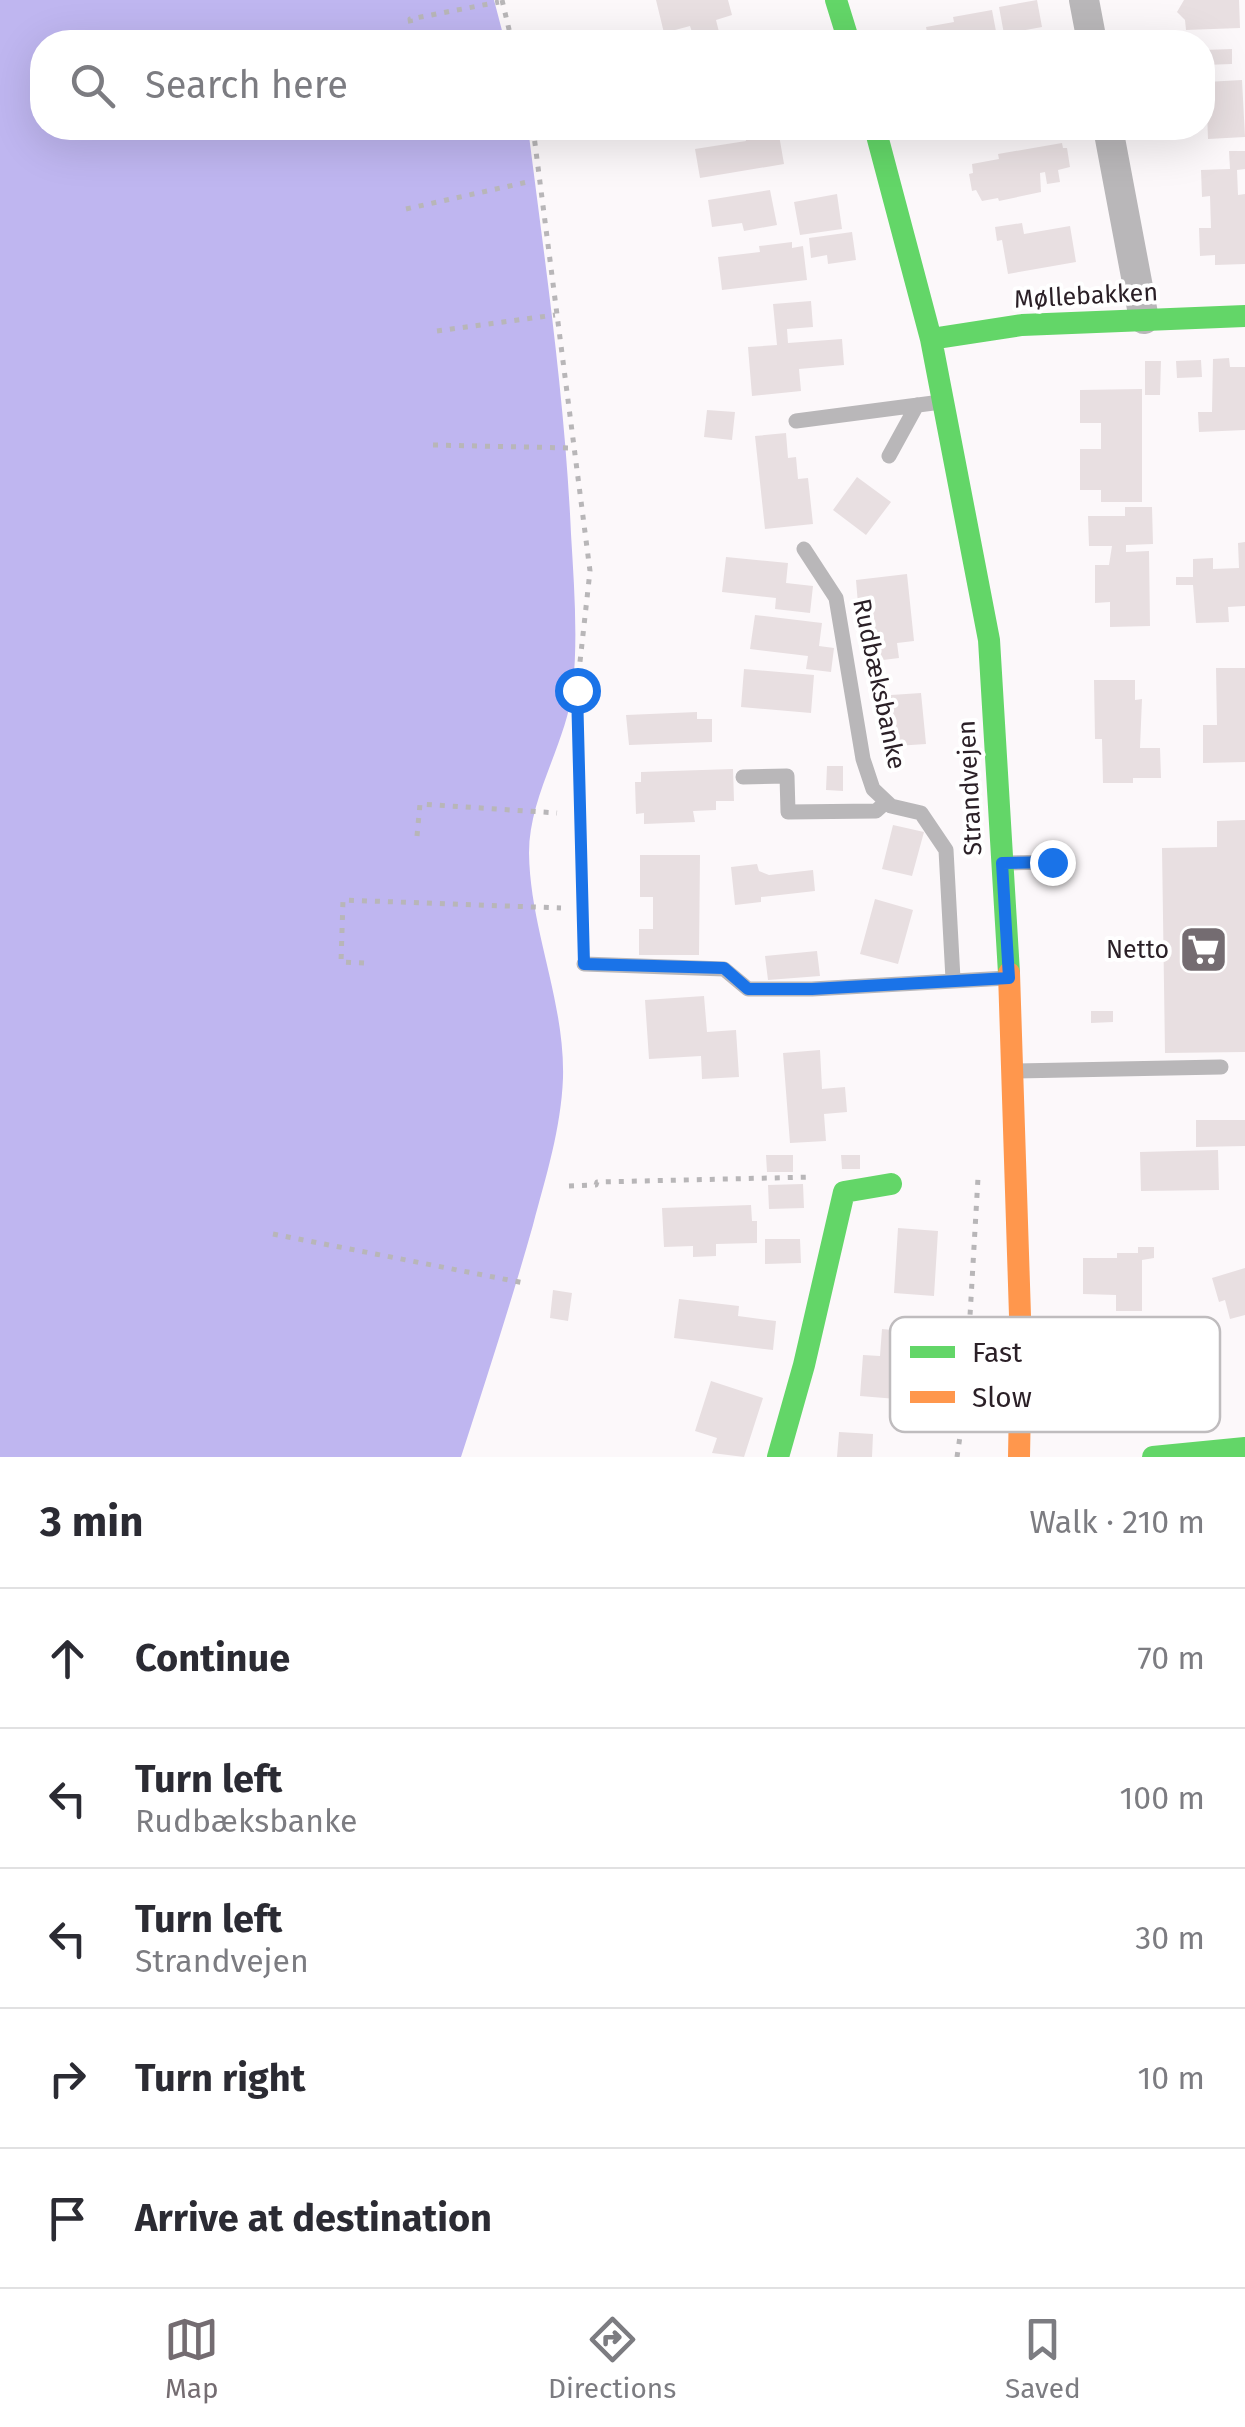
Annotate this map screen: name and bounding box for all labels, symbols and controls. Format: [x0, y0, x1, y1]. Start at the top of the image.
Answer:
search box [30, 30, 1215, 140]
icon: search [65, 58, 120, 113]
text: Search here [145, 62, 348, 108]
street label: Møllebakken [1013, 277, 1159, 315]
street label: Rudbæksbanke [846, 596, 912, 772]
route start [555, 668, 601, 714]
street label: Strandvejen [951, 719, 989, 857]
route end [1030, 840, 1076, 886]
supermarket icon: Netto [1178, 924, 1230, 976]
place label: Netto [1106, 935, 1169, 965]
legend [890, 1317, 1220, 1432]
text: Fast [972, 1336, 1023, 1369]
text: Slow [972, 1381, 1032, 1414]
text: 3 min [40, 1497, 143, 1547]
text: Walk · 210 m [1029, 1503, 1205, 1541]
icon: ahead [40, 1631, 95, 1686]
text: Continue [135, 1635, 290, 1681]
text: 70 m [1137, 1639, 1205, 1677]
text: Turn left [135, 1756, 282, 1802]
icon: left [40, 1771, 95, 1826]
text: 100 m [1120, 1779, 1205, 1817]
text: Rudbæksbanke [135, 1802, 358, 1840]
text: Turn left [135, 1896, 282, 1942]
icon: left [40, 1911, 95, 1966]
text: 30 m [1135, 1919, 1205, 1957]
text: Strandvejen [135, 1942, 309, 1980]
icon: right [40, 2051, 95, 2106]
text: Turn right [135, 2055, 305, 2101]
text: 10 m [1137, 2059, 1205, 2097]
icon: arrive [40, 2191, 95, 2246]
text: Arrive at destination [135, 2195, 492, 2241]
tab: Map [164, 2312, 219, 2405]
tab: Directions [548, 2312, 676, 2405]
tab: Saved [1005, 2312, 1081, 2405]

